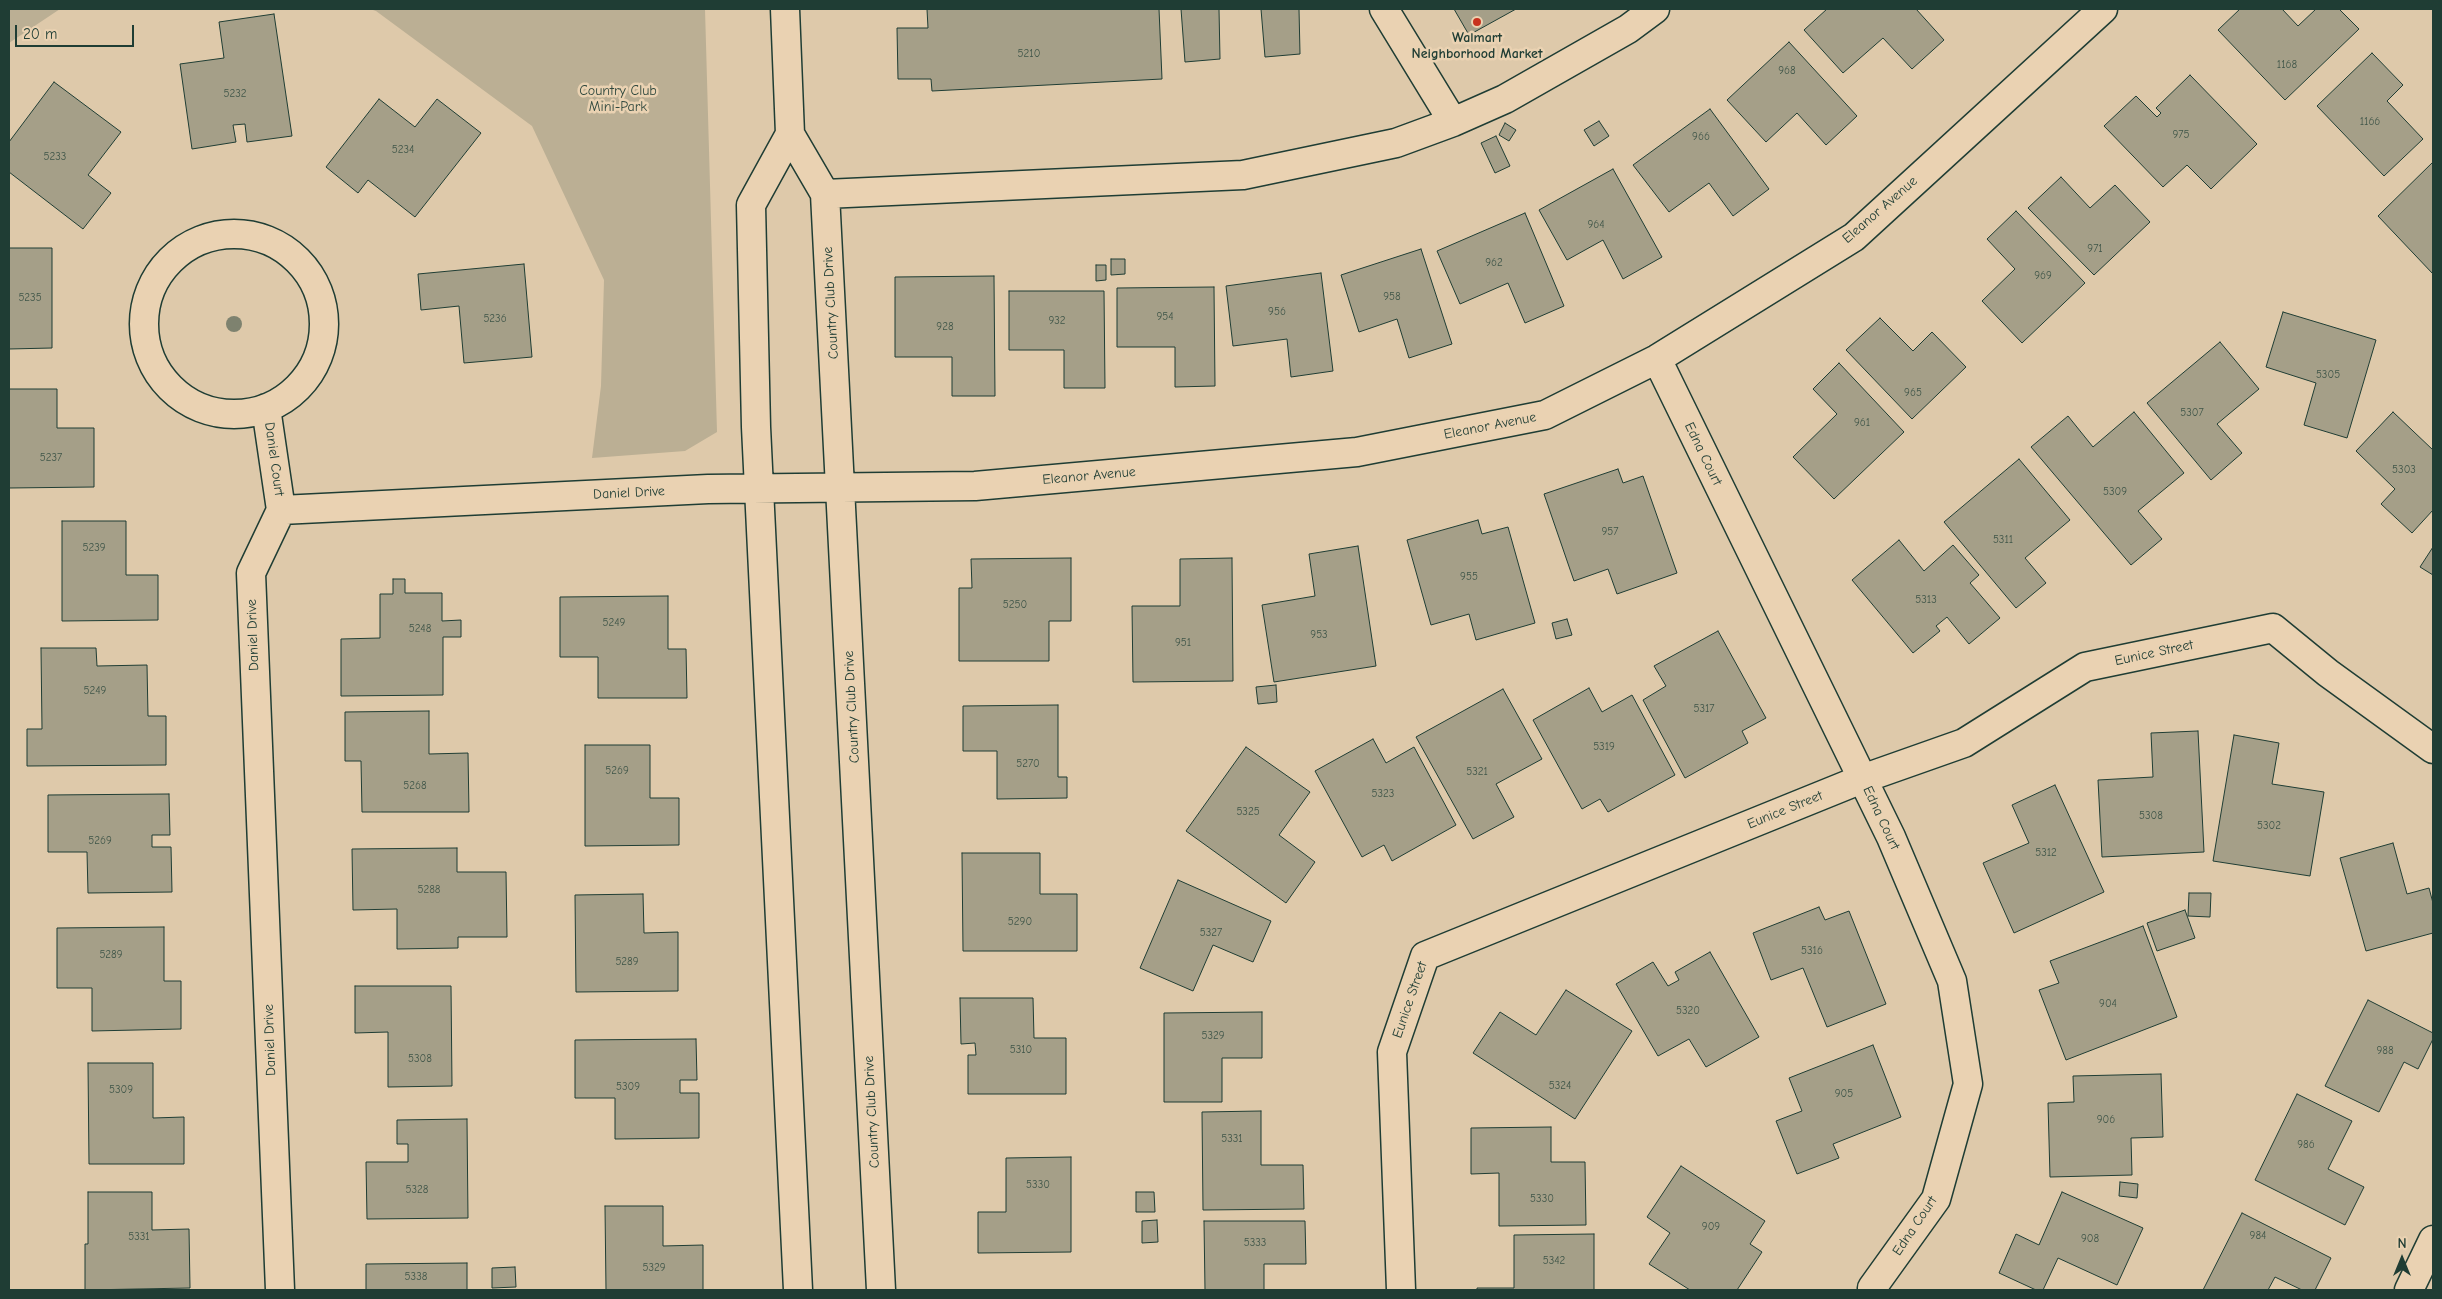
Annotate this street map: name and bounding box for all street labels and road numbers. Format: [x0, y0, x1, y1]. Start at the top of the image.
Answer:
street label: Eleanor Avenue [1839, 173, 1921, 247]
street label: Country Club Drive [820, 246, 842, 360]
street label: Eleanor Avenue [1442, 409, 1538, 443]
street label: Edna Court [1680, 420, 1726, 488]
street label: Daniel Court [261, 421, 287, 497]
street label: Eleanor Avenue [1042, 464, 1136, 488]
street label: Daniel Drive [593, 483, 665, 503]
street label: Daniel Drive [243, 599, 263, 671]
street label: Eunice Street [2113, 636, 2195, 670]
street label: Country Club Drive [841, 650, 863, 764]
street label: Edna Court [1859, 784, 1903, 852]
street label: Eunice Street [1745, 787, 1825, 833]
street label: Eunice Street [1389, 959, 1431, 1041]
street label: Daniel Drive [260, 1004, 280, 1076]
street label: Country Club Drive [861, 1055, 883, 1169]
street label: Edna Court [1889, 1193, 1941, 1259]

